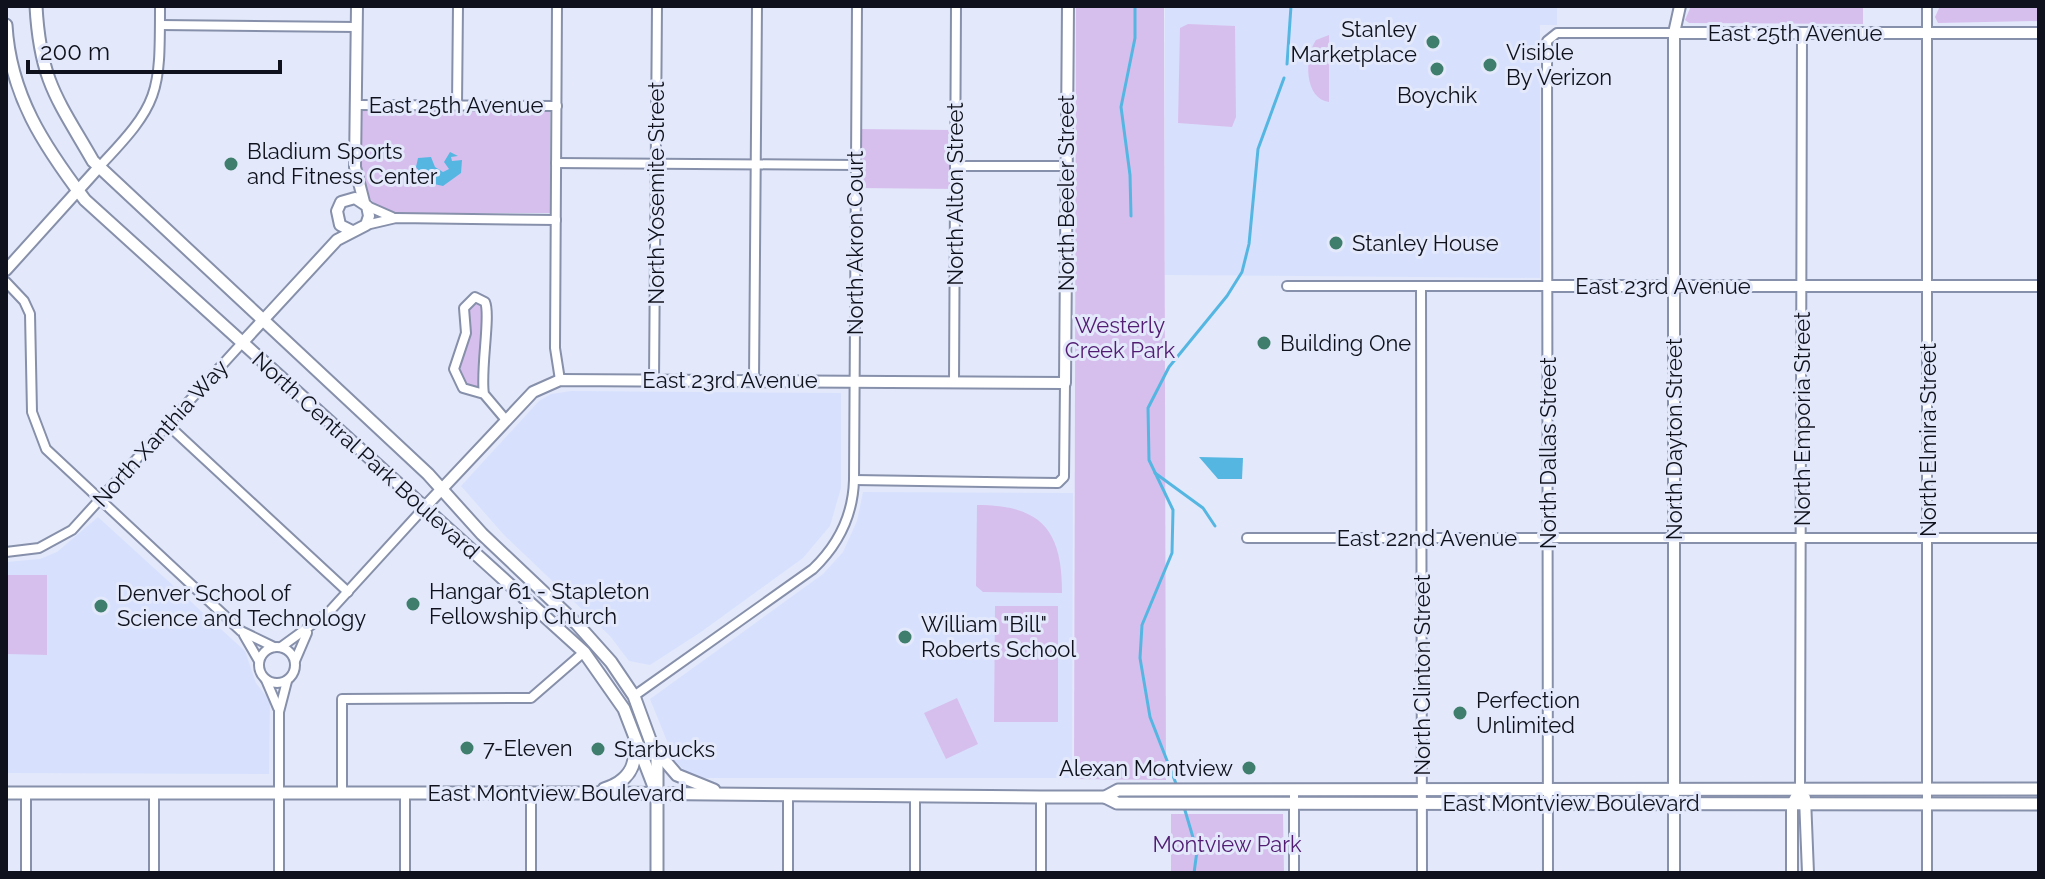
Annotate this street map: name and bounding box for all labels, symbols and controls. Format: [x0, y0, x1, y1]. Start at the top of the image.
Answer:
place label: Stanley Marketplace [1290, 16, 1417, 67]
street label: East 25th Avenue [1708, 20, 1882, 46]
scale bar [28, 24, 280, 74]
marker: Stanley Marketplace [1424, 33, 1442, 51]
text: 200 m [40, 37, 110, 66]
place label: Visible By Verizon [1506, 39, 1612, 90]
marker: Visible By Verizon [1481, 56, 1499, 74]
marker: Boychik [1428, 60, 1446, 78]
street label: North Yosemite Street [643, 81, 669, 305]
place label: Boychik [1397, 82, 1477, 108]
street label: East 25th Avenue [369, 92, 543, 118]
street label: North Beeler Street [1053, 94, 1079, 291]
street label: North Alton Street [942, 102, 968, 286]
place label: Bladium Sports and Fitness Center [247, 138, 438, 189]
street label: North Akron Court [842, 150, 868, 335]
marker: Bladium Sports and Fitness Center [222, 155, 240, 173]
place label: Stanley House [1352, 230, 1499, 256]
marker: Stanley House [1327, 234, 1345, 252]
street label: East 23rd Avenue [1575, 273, 1751, 299]
street label: North Emporia Street [1789, 311, 1815, 526]
park label: Westerly Creek Park [1065, 312, 1176, 363]
place label: Building One [1280, 330, 1411, 356]
marker: Building One [1255, 334, 1273, 352]
street label: North Dayton Street [1661, 337, 1687, 540]
street label: North Elmira Street [1915, 342, 1941, 537]
street label: North Central Park Boulevard [247, 346, 485, 564]
street label: North Xanthia Way [87, 354, 233, 512]
street label: North Dallas Street [1535, 356, 1561, 549]
street label: East 23rd Avenue [642, 367, 818, 393]
street label: East 22nd Avenue [1337, 525, 1517, 551]
street label: North Clinton Street [1409, 574, 1435, 776]
place label: Hangar 61 - Stapleton Fellowship Church [429, 578, 650, 629]
place label: Denver School of Science and Technology [117, 580, 366, 631]
marker: Hangar 61 - Stapleton Fellowship Church [404, 595, 422, 613]
marker: Denver School of Science and Technology [92, 597, 110, 615]
place label: William "Bill" Roberts School [921, 611, 1076, 662]
marker: William "Bill" Roberts School [896, 628, 914, 646]
place label: Perfection Unlimited [1476, 687, 1580, 738]
marker: Perfection Unlimited [1451, 704, 1469, 722]
place label: 7-Eleven [483, 735, 572, 761]
place label: Starbucks [614, 736, 715, 762]
marker: 7-Eleven [458, 739, 476, 757]
marker: Starbucks [589, 740, 607, 758]
place label: Alexan Montview [1059, 755, 1233, 781]
marker: Alexan Montview [1240, 759, 1258, 777]
street label: East Montview Boulevard [427, 780, 685, 806]
street label: East Montview Boulevard [1442, 790, 1700, 816]
park label: Montview Park [1152, 831, 1302, 857]

